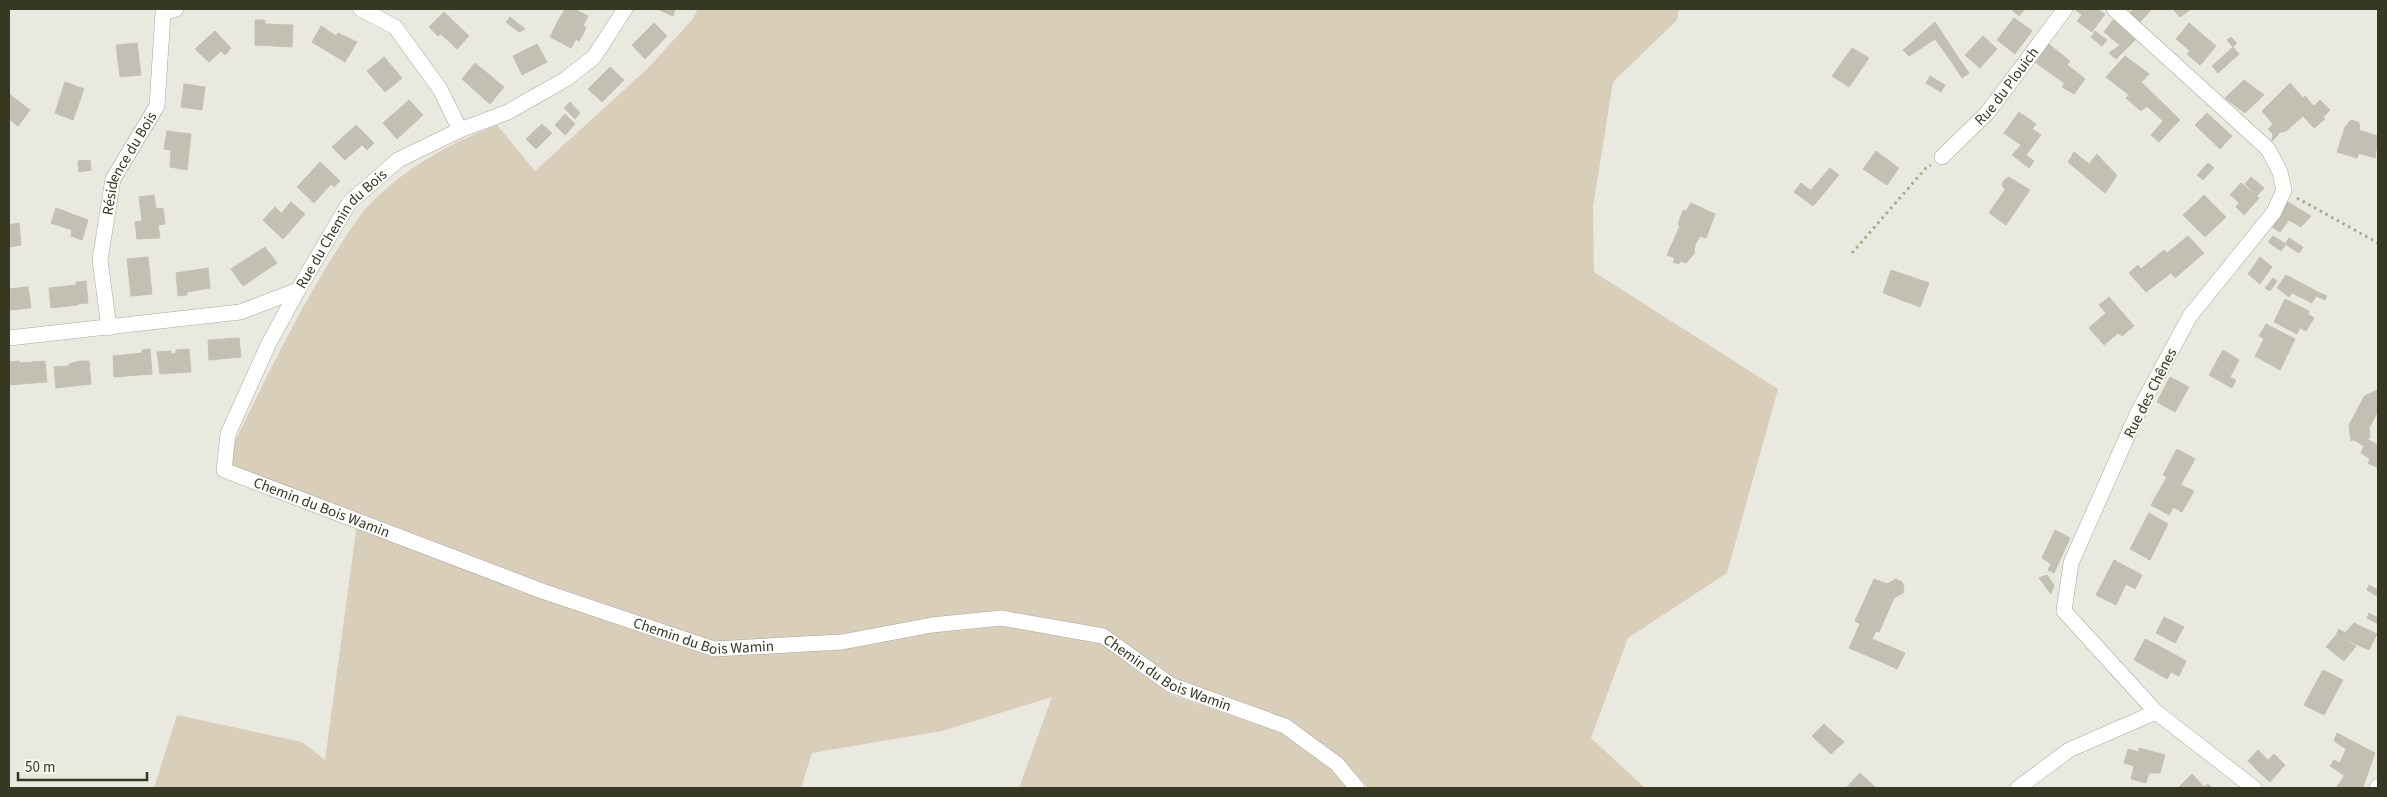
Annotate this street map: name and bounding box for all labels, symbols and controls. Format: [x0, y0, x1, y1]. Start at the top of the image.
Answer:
street label: Rue du Plouich [1970, 43, 2044, 131]
street label: Résidence du Bois [97, 108, 162, 217]
street label: Rue du Chemin du Bois [291, 164, 392, 293]
street label: Rue des Chênes [2119, 345, 2182, 442]
street label: Chemin du Bois Wamin [250, 472, 393, 543]
street label: Chemin du Bois Wamin [630, 613, 775, 661]
street label: Chemin du Bois Wamin [1099, 630, 1234, 717]
scale bar [18, 750, 146, 782]
text: 50 m [25, 757, 55, 778]

